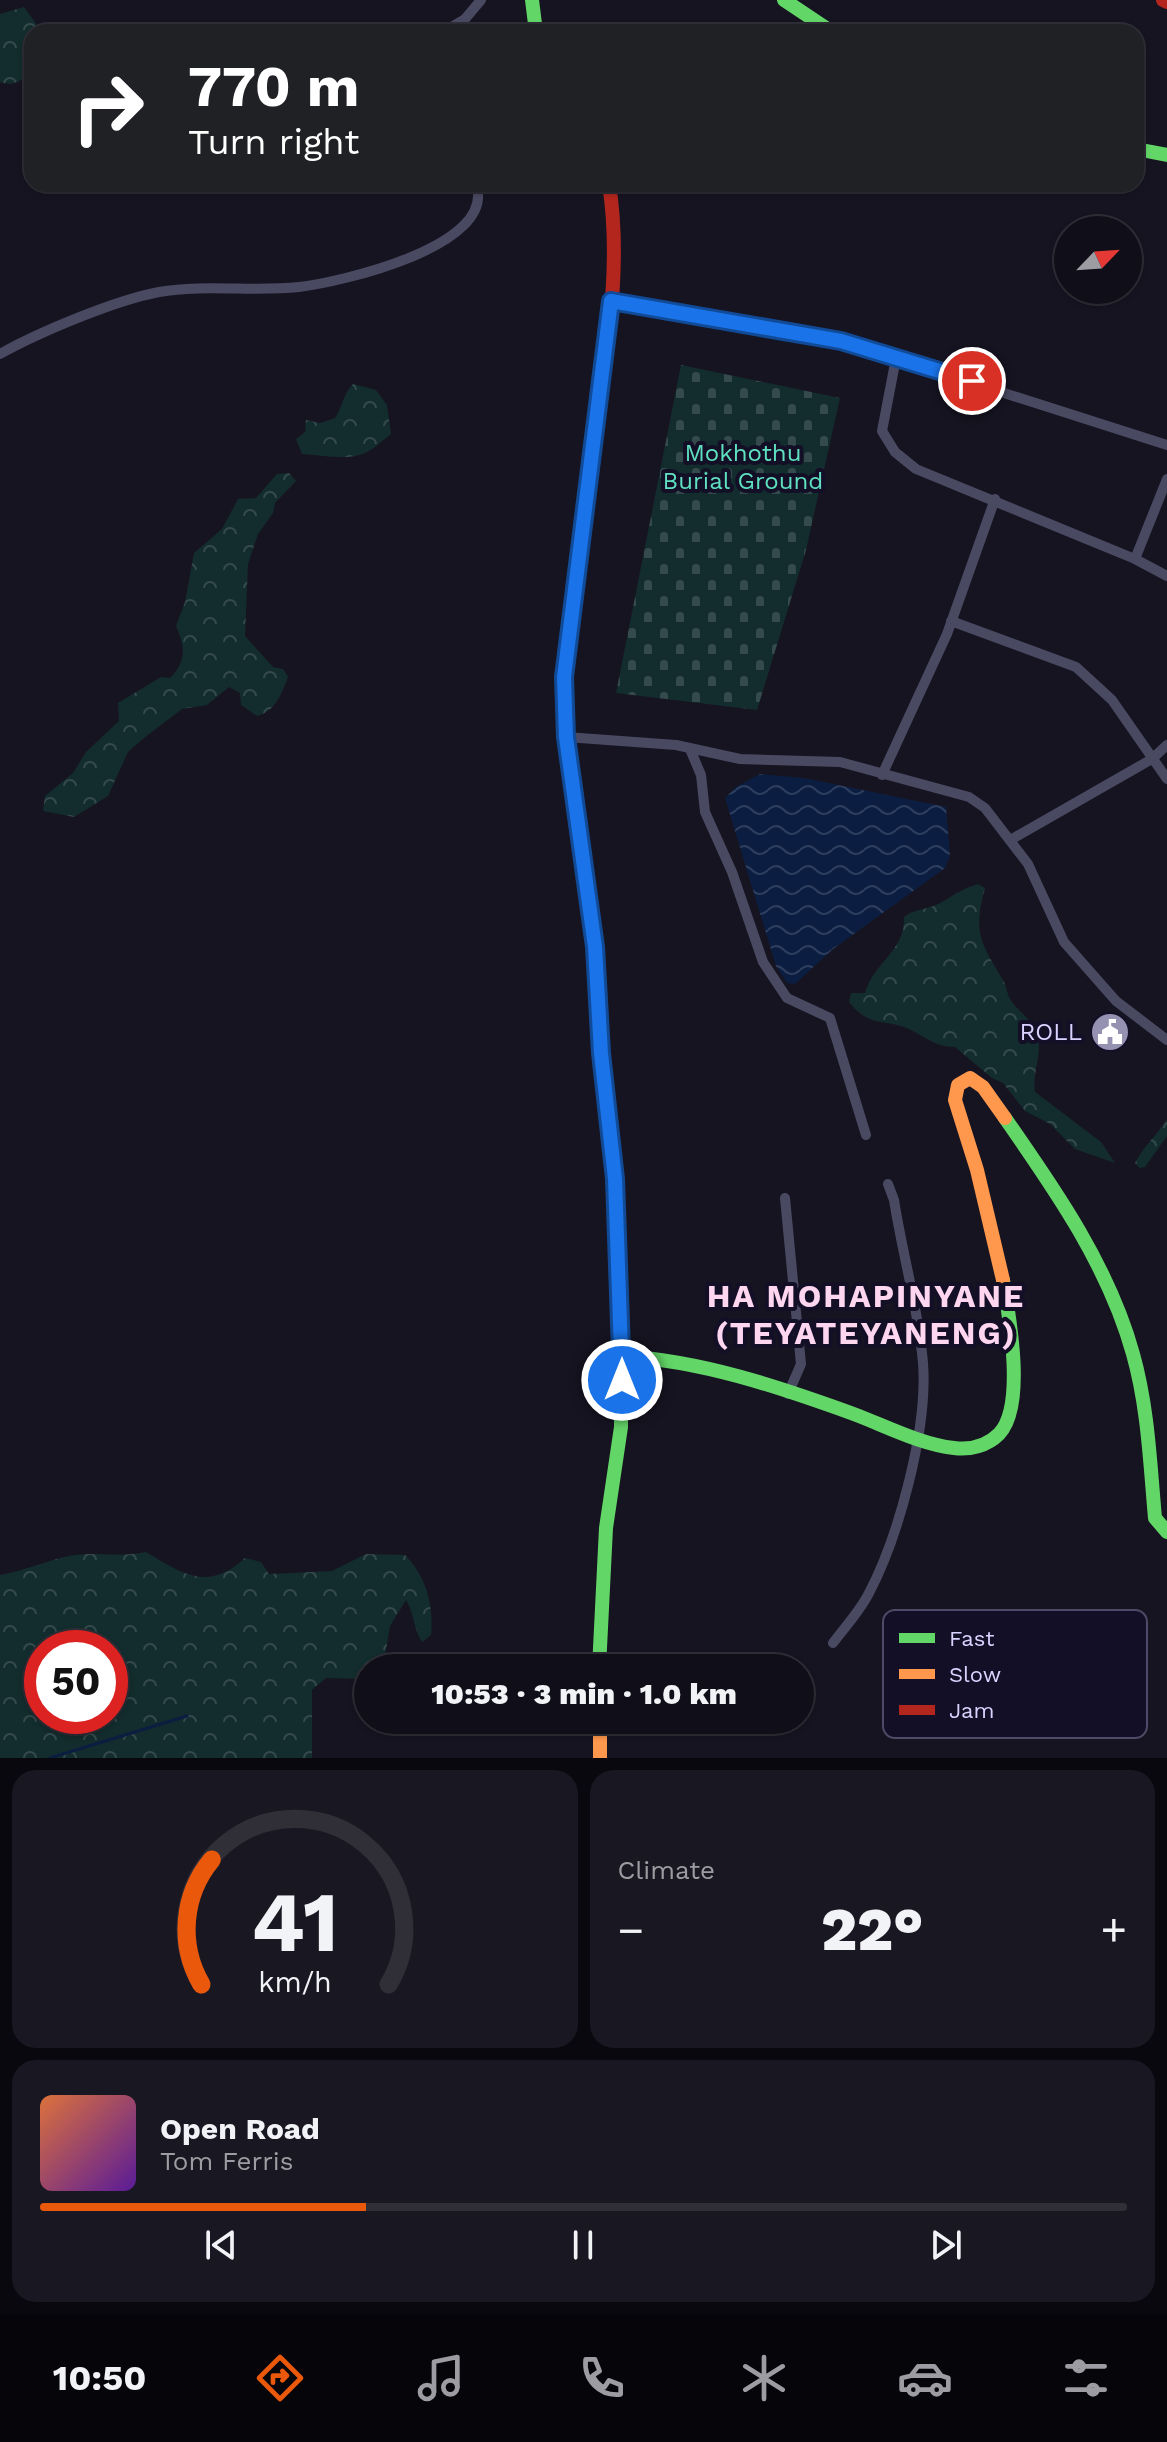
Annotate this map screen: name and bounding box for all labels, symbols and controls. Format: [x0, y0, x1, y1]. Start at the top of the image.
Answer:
text: 770 m [188, 54, 359, 120]
icon: right [56, 56, 160, 160]
text: Turn right [188, 121, 359, 163]
north arrow [1054, 216, 1142, 304]
map controls [1054, 216, 1142, 304]
pin [938, 347, 1006, 415]
icon: arrive [950, 359, 994, 403]
park label: Mokhothu Burial Ground [663, 439, 823, 495]
public building icon: ROLL [1089, 1011, 1131, 1053]
place label: ROLL [1020, 1018, 1082, 1046]
district label: HA MOHAPINYANE (TEYATEYANENG) [707, 1277, 1025, 1352]
position arrow [580, 1338, 664, 1422]
legend [883, 1610, 1147, 1738]
text: Fast [949, 1626, 995, 1651]
speed limit sign: 50 [24, 1630, 128, 1734]
text: Slow [949, 1662, 1001, 1687]
text: 10:53 · 3 min · 1.0 km [431, 1676, 737, 1711]
text: Jam [949, 1698, 994, 1723]
text: Climate [618, 1855, 715, 1885]
text: 41 [251, 1874, 339, 1971]
text: 22° [821, 1894, 924, 1965]
text: − [618, 1904, 644, 1956]
text: + [1100, 1904, 1127, 1956]
text: km/h [258, 1965, 332, 1999]
text: Open Road [160, 2111, 320, 2146]
text: Tom Ferris [160, 2146, 293, 2176]
icon: previous [199, 2223, 243, 2267]
icon: pause [561, 2223, 605, 2267]
icon: next [924, 2223, 968, 2267]
icon: directions [252, 2350, 308, 2406]
icon: music [413, 2350, 469, 2406]
icon: phone [574, 2350, 630, 2406]
icon: climate [736, 2350, 792, 2406]
icon: car [897, 2350, 953, 2406]
icon: filters [1058, 2350, 1114, 2406]
text: 10:50 [53, 2357, 146, 2399]

